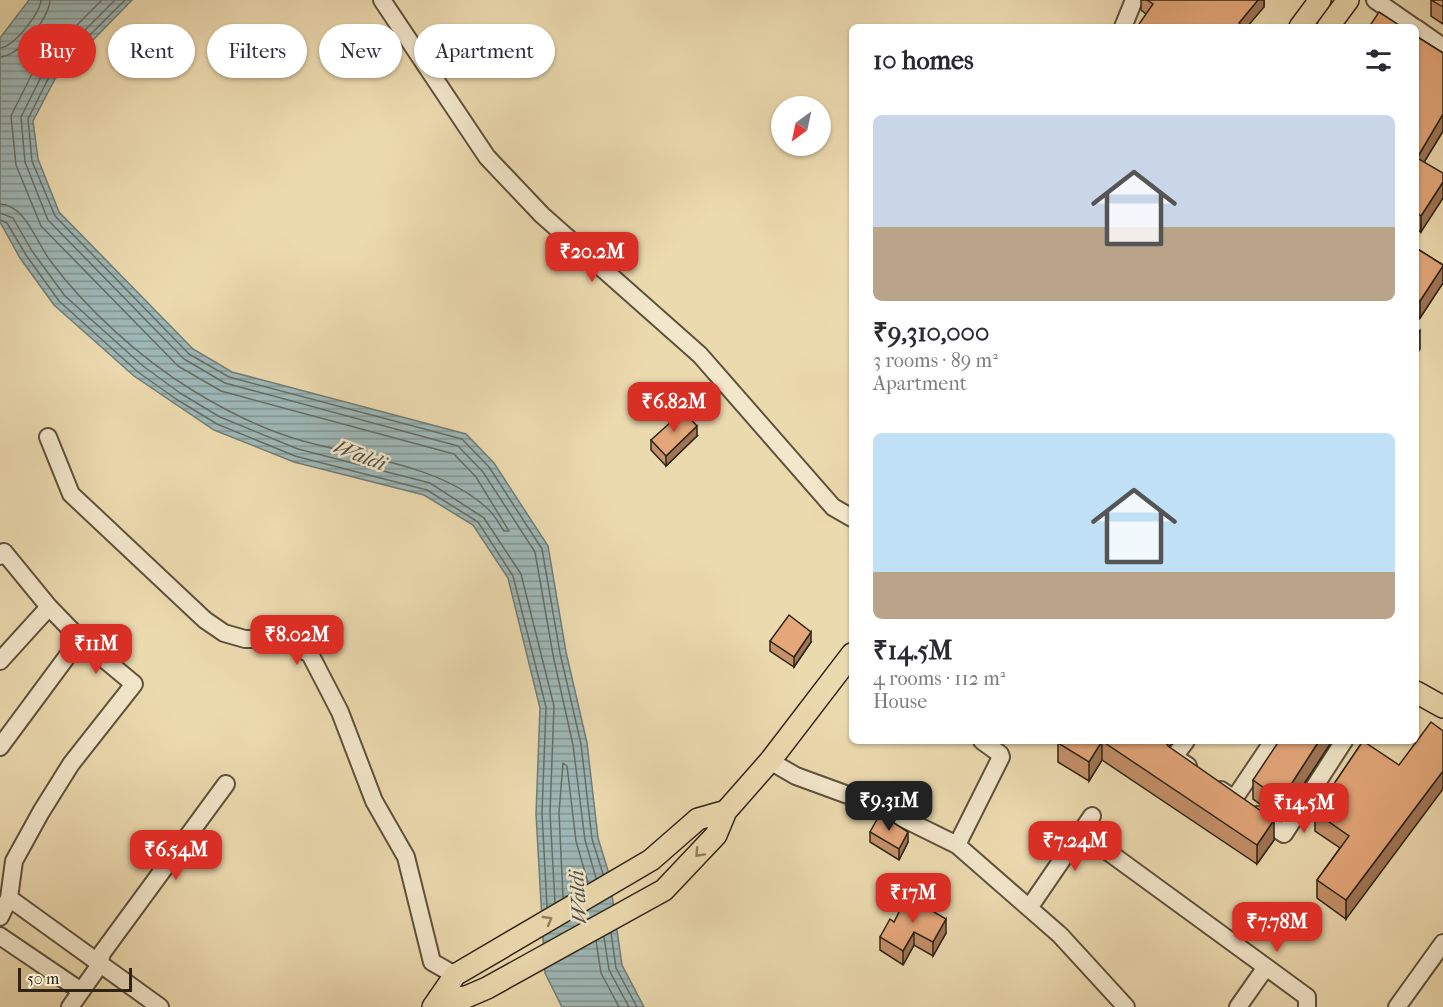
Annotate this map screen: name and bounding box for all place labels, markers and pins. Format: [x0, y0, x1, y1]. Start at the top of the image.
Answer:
pin: ₹20.2M [543, 232, 641, 283]
pin: ₹6.82M [625, 382, 723, 433]
pin: ₹8.02M [248, 615, 346, 666]
pin: ₹11M [60, 624, 132, 675]
pin: ₹9.31M [840, 781, 938, 832]
pin: ₹14.5M [1255, 783, 1353, 834]
pin: ₹7.24M [1026, 821, 1124, 872]
pin: ₹6.54M [127, 830, 225, 881]
pin: ₹17M [877, 873, 949, 924]
pin: ₹7.78M [1228, 902, 1326, 953]

